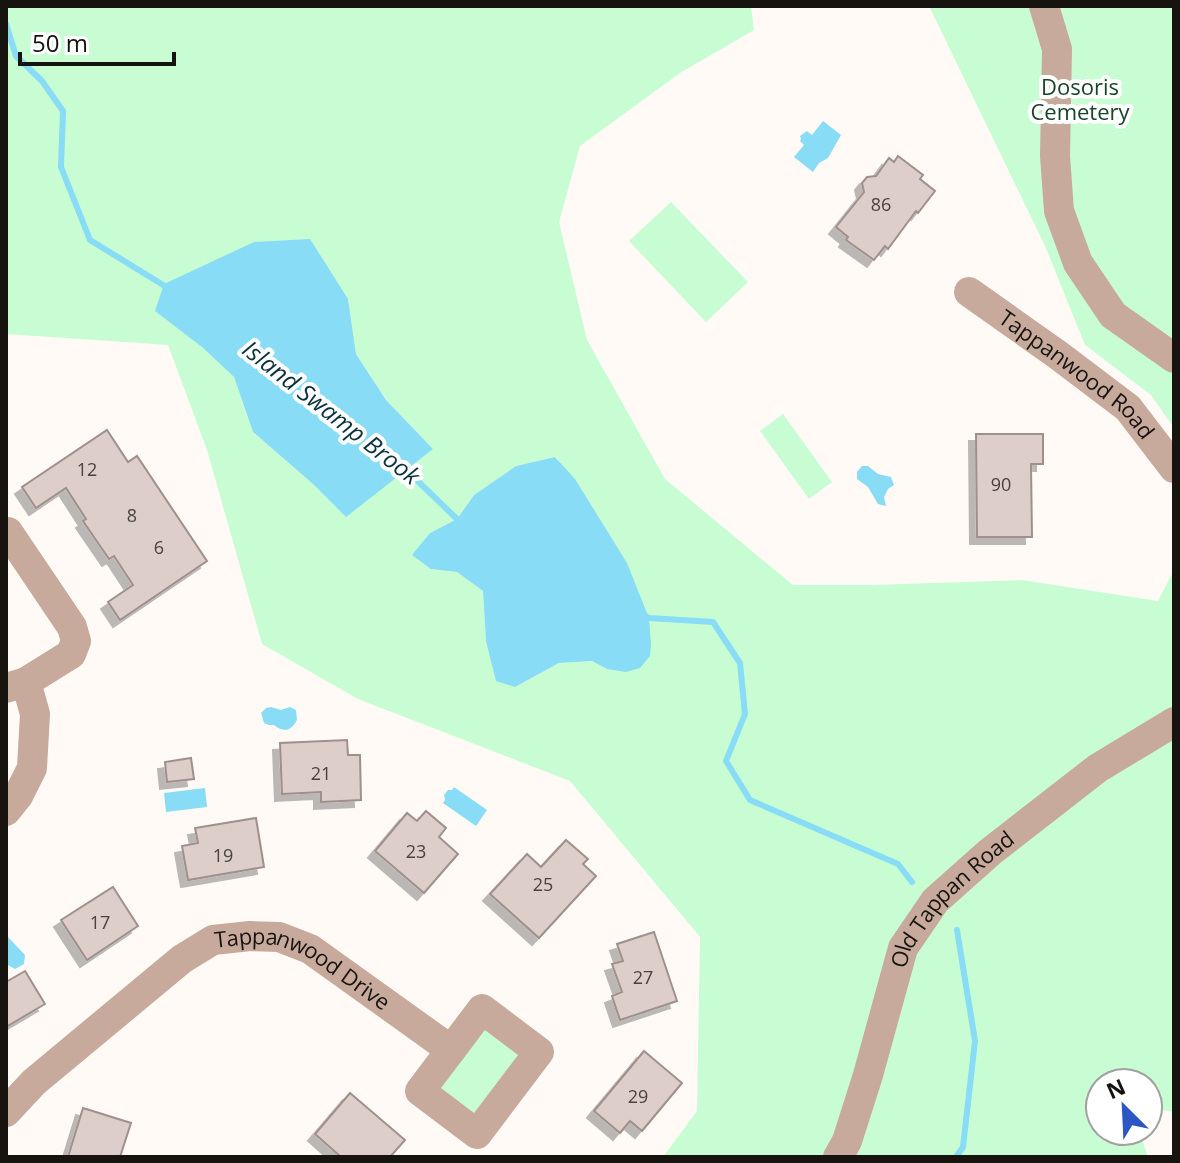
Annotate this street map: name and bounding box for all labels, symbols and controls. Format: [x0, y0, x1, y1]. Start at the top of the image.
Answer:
scale bar [20, 16, 174, 66]
text: 50 m [32, 26, 88, 59]
park label: Dosoris Cemetery [1030, 71, 1131, 126]
house number: 86 [871, 192, 891, 216]
street label: Tappanwood Road [993, 302, 1162, 445]
water label: Island Swamp Brook [236, 332, 429, 492]
house number: 12 [77, 457, 97, 481]
house number: 90 [991, 472, 1011, 496]
house number: 8 [127, 503, 137, 527]
house number: 6 [154, 535, 164, 559]
house number: 21 [311, 761, 331, 785]
street label: Old Tappan Road [882, 823, 1020, 971]
house number: 23 [406, 839, 426, 863]
house number: 19 [213, 843, 233, 867]
house number: 25 [533, 872, 553, 896]
house number: 17 [90, 910, 110, 934]
street label: Tappanwood Drive [213, 920, 397, 1016]
house number: 27 [633, 965, 653, 989]
north arrow [1084, 1067, 1164, 1147]
text: N [1101, 1070, 1130, 1105]
house number: 29 [628, 1084, 648, 1108]

